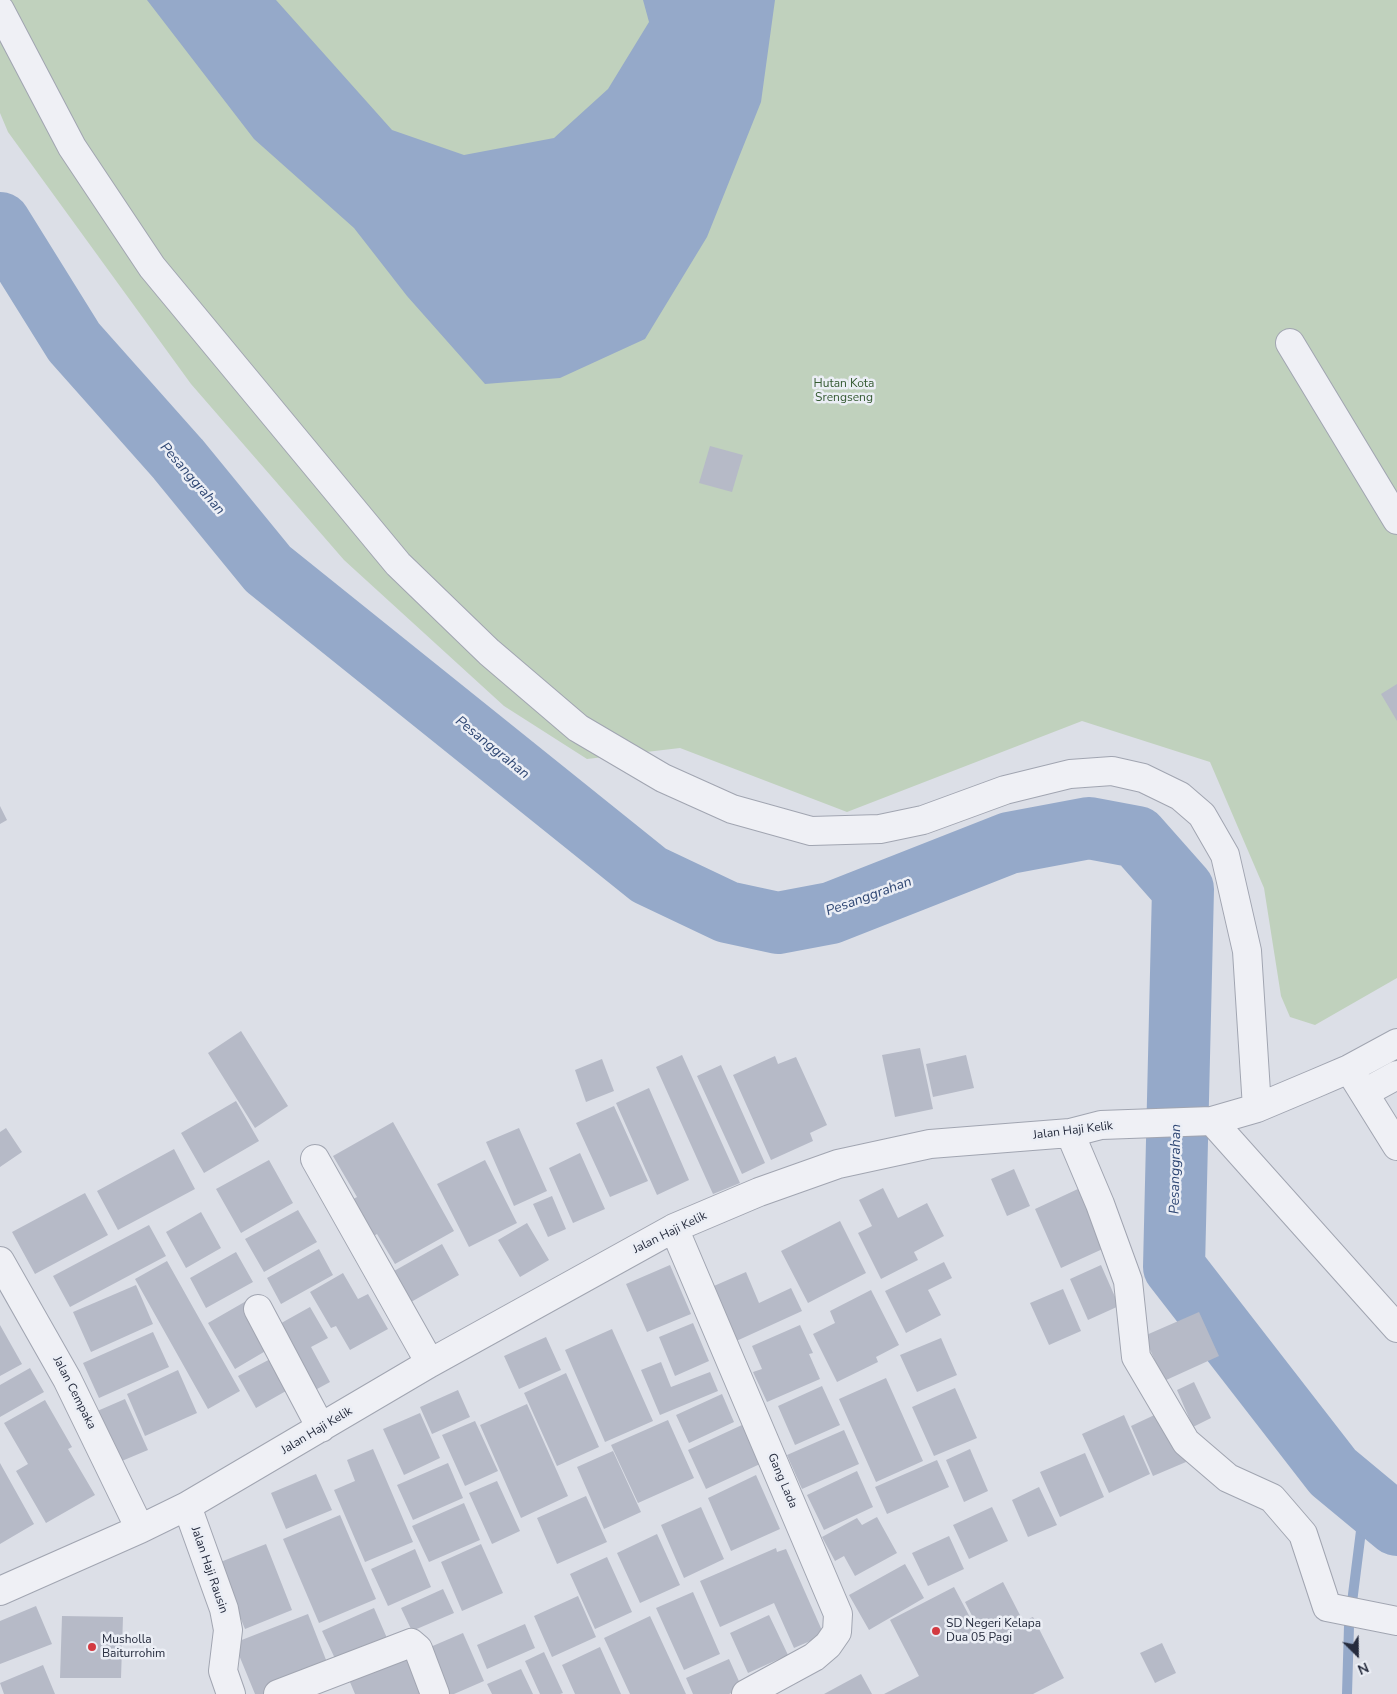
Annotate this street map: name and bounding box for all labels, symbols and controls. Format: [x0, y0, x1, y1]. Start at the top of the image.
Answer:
park label: Hutan Kota Srengseng [814, 377, 874, 405]
water label: Pesanggrahan [156, 439, 228, 519]
water label: Pesanggrahan [452, 713, 532, 783]
water label: Pesanggrahan [824, 874, 914, 920]
street label: Jalan Haji Kelik [1032, 1119, 1114, 1143]
water label: Pesanggrahan [1167, 1124, 1185, 1214]
street label: Jalan Haji Kelik [631, 1209, 709, 1257]
street label: Jalan Cempaka [49, 1354, 99, 1432]
street label: Jalan Haji Kelik [279, 1404, 355, 1458]
street label: Gang Lada [764, 1451, 800, 1511]
street label: Jalan Haji Rausin [187, 1525, 231, 1615]
place label: SD Negeri Kelapa Dua 05 Pagi [946, 1617, 1041, 1645]
marker: SD Negeri Kelapa Dua 05 Pagi [930, 1625, 942, 1637]
north arrow [1332, 1629, 1382, 1679]
place label: Musholla Baiturrohim [102, 1633, 165, 1661]
marker: Musholla Baiturrohim [86, 1641, 98, 1653]
text: N [1355, 1657, 1372, 1679]

